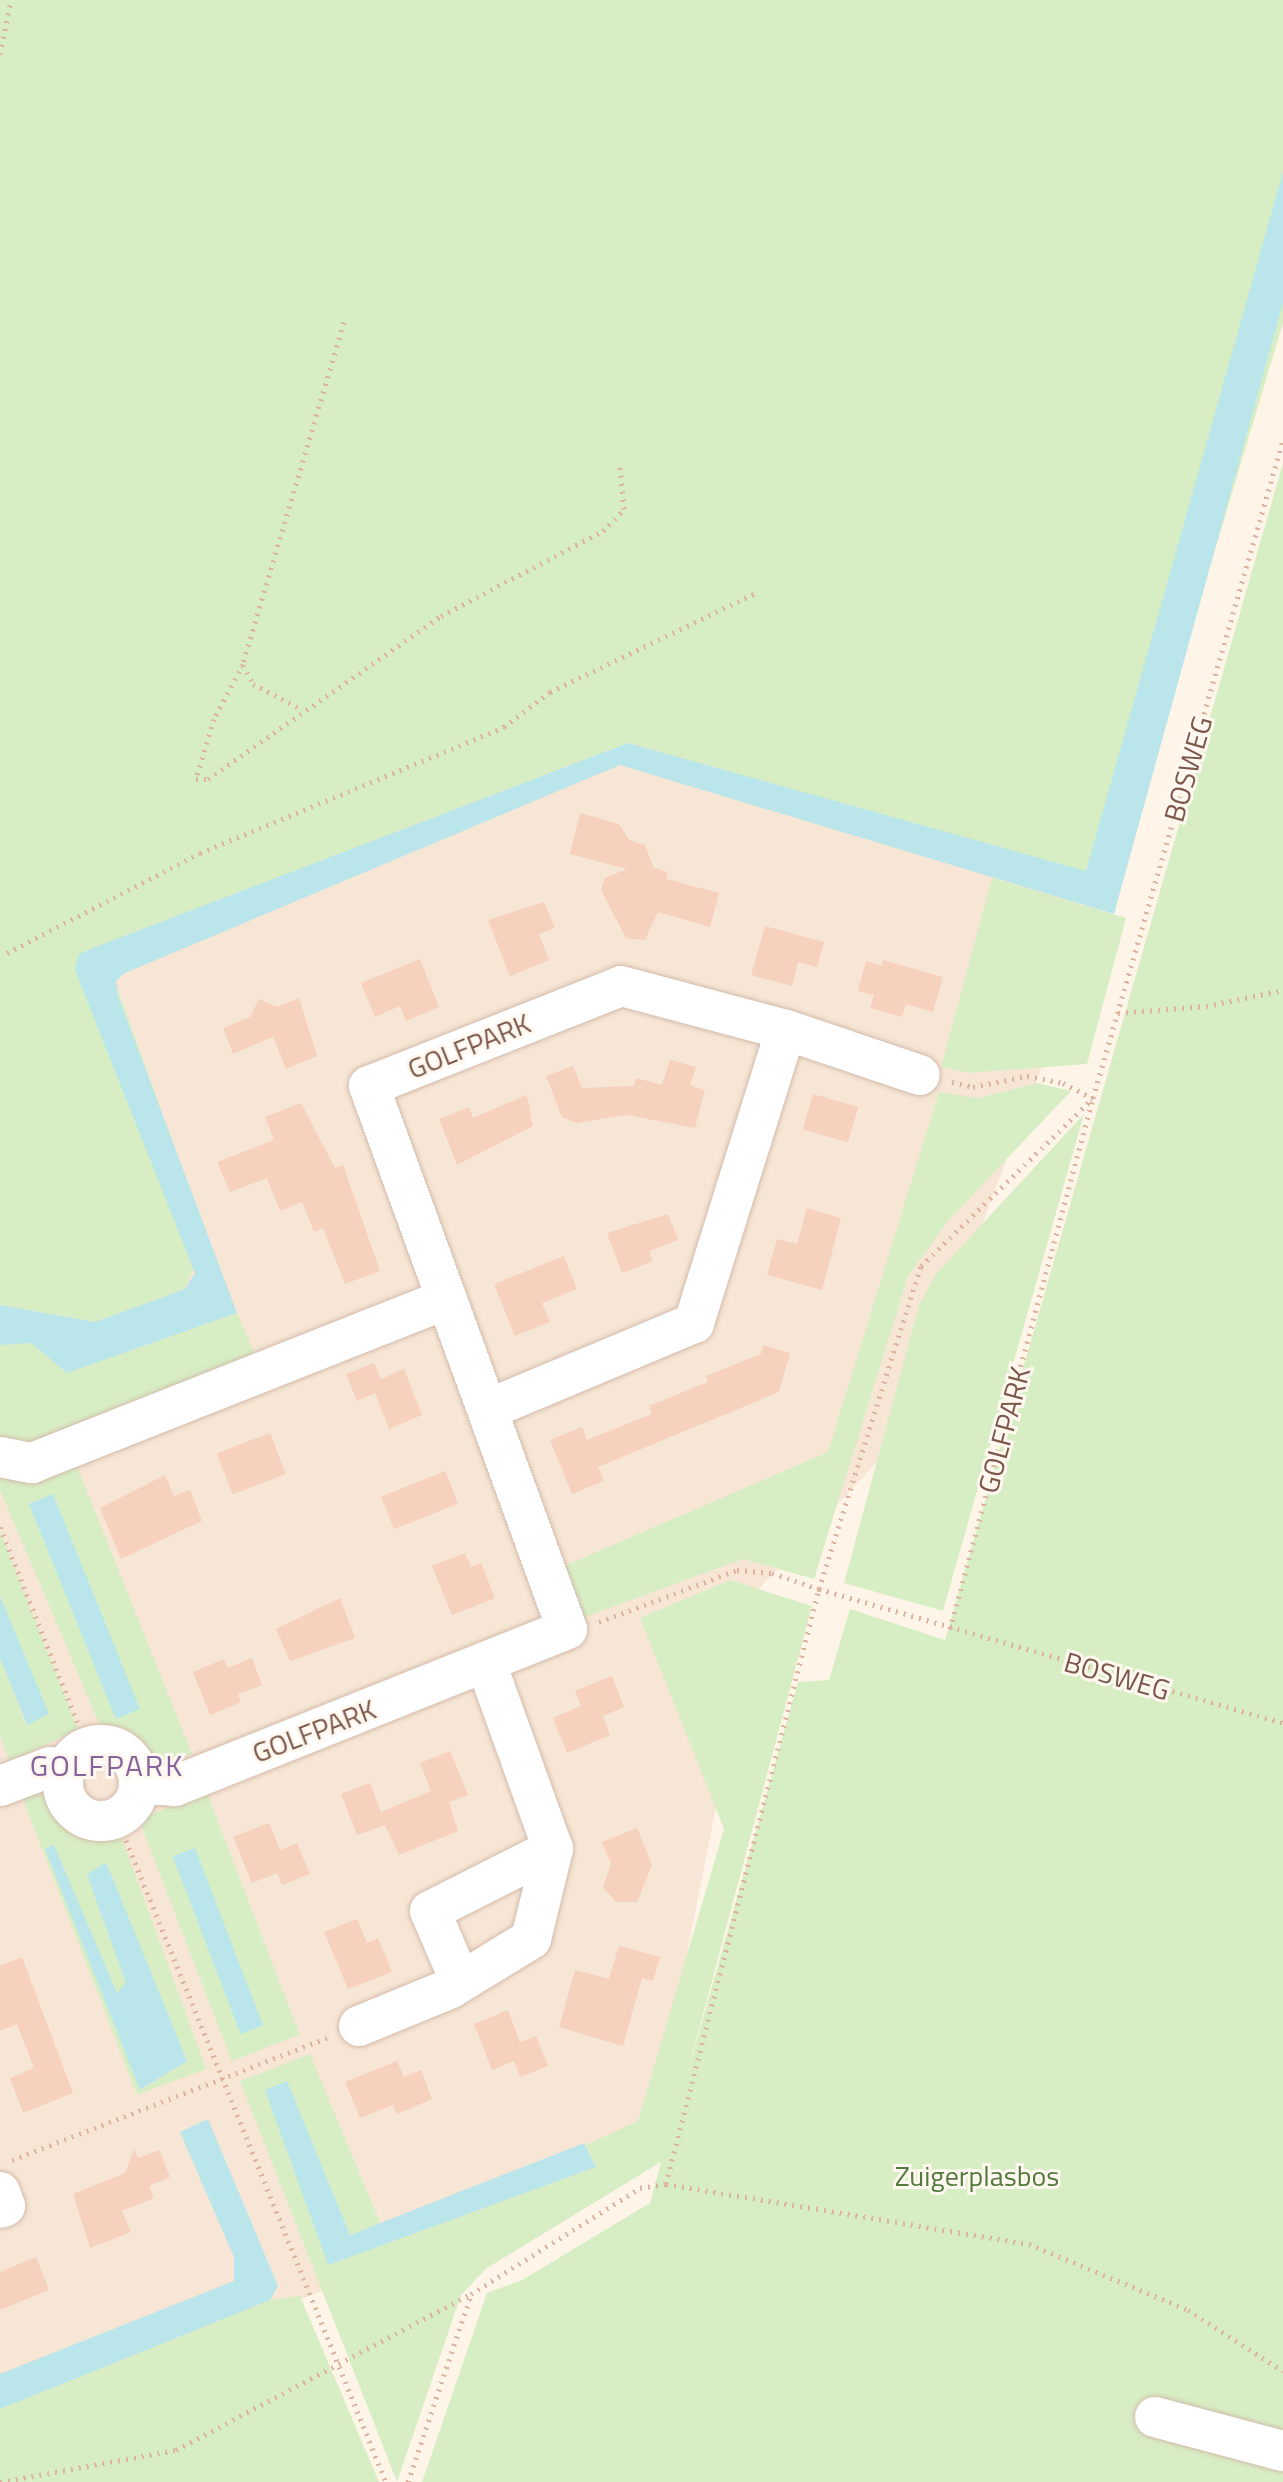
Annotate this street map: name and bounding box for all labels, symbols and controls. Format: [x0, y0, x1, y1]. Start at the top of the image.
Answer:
street label: BOSWEG [1157, 712, 1219, 826]
street label: GOLFPARK [403, 1006, 535, 1086]
street label: GOLFPARK [971, 1363, 1037, 1497]
street label: BOSWEG [1060, 1645, 1174, 1707]
street label: GOLFPARK [248, 1692, 380, 1770]
district label: GOLFPARK [30, 1747, 184, 1783]
park label: Zuigerplasbos [895, 2159, 1059, 2193]

